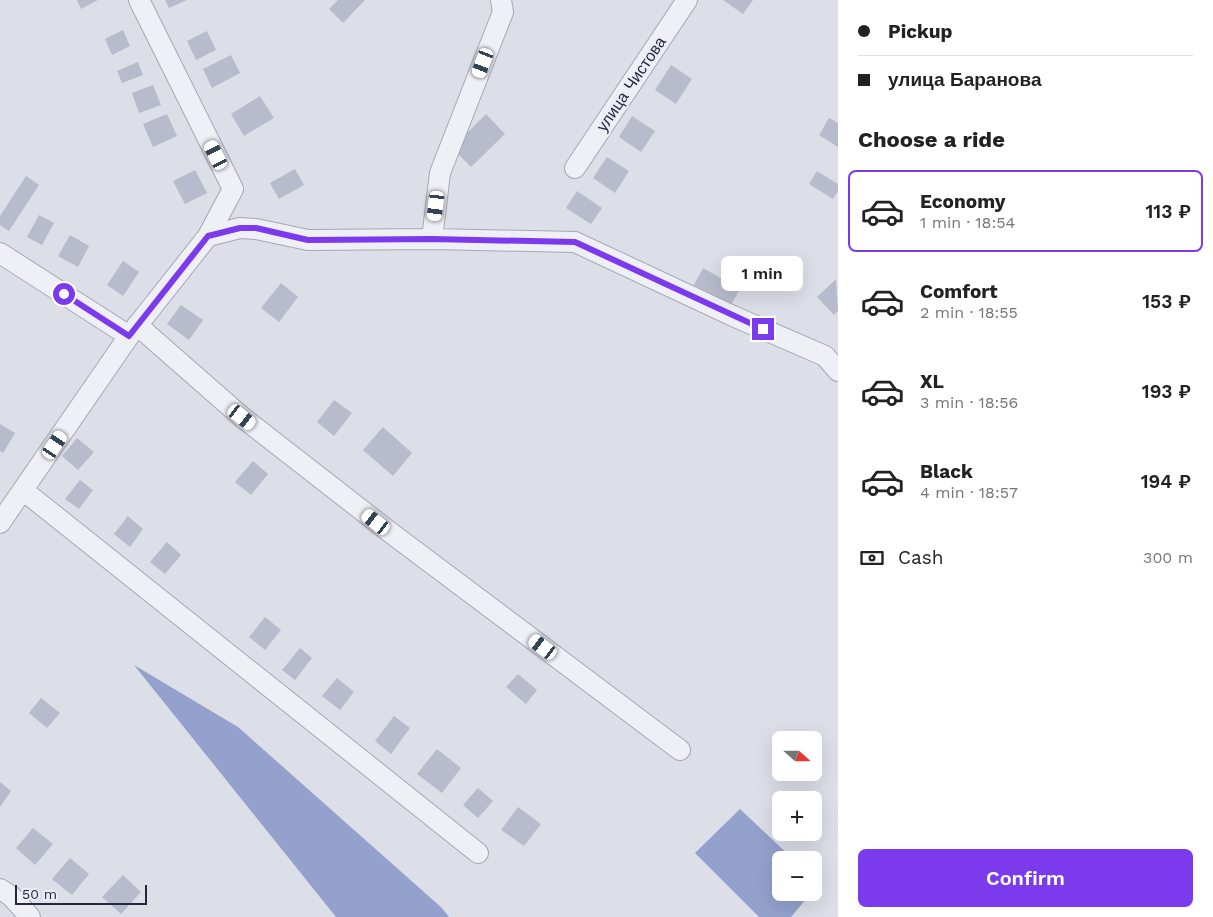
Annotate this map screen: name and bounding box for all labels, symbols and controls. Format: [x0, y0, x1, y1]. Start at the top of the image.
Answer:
text: Pickup [888, 20, 952, 43]
street label: улица Чистова [592, 33, 670, 135]
car [470, 46, 495, 80]
text: улица Баранова [888, 68, 1041, 91]
text: Choose a ride [858, 127, 1005, 152]
car [202, 138, 229, 172]
icon: car [860, 189, 905, 234]
car [426, 190, 445, 222]
text: Economy [920, 190, 1005, 213]
text: 113 ₽ [1145, 200, 1191, 223]
text: 1 min · 18:54 [920, 213, 1015, 232]
callout: 1 min [722, 256, 804, 292]
text: 1 min [741, 264, 783, 283]
icon: car [860, 279, 905, 324]
text: Comfort [920, 280, 998, 303]
route start [53, 283, 75, 305]
text: 153 ₽ [1142, 290, 1191, 313]
text: 2 min · 18:55 [920, 303, 1018, 322]
route end [752, 318, 774, 340]
icon: car [860, 369, 905, 414]
text: XL [920, 370, 944, 393]
text: 193 ₽ [1142, 380, 1191, 403]
text: 3 min · 18:56 [920, 393, 1018, 412]
car [225, 402, 258, 432]
car [40, 428, 69, 462]
icon: car [860, 459, 905, 504]
text: Black [920, 460, 973, 483]
text: 194 ₽ [1141, 470, 1191, 493]
text: 4 min · 18:57 [920, 483, 1018, 502]
car [359, 507, 392, 537]
icon: cash [858, 544, 886, 572]
text: Cash [898, 546, 944, 569]
text: 300 m [1143, 548, 1193, 567]
car [526, 632, 559, 662]
north arrow [772, 731, 822, 781]
map controls [772, 731, 822, 901]
button: + [772, 791, 822, 841]
button: Confirm [858, 849, 1193, 907]
button: − [772, 851, 822, 901]
scale bar [15, 882, 148, 905]
text: 50 m [22, 886, 57, 902]

